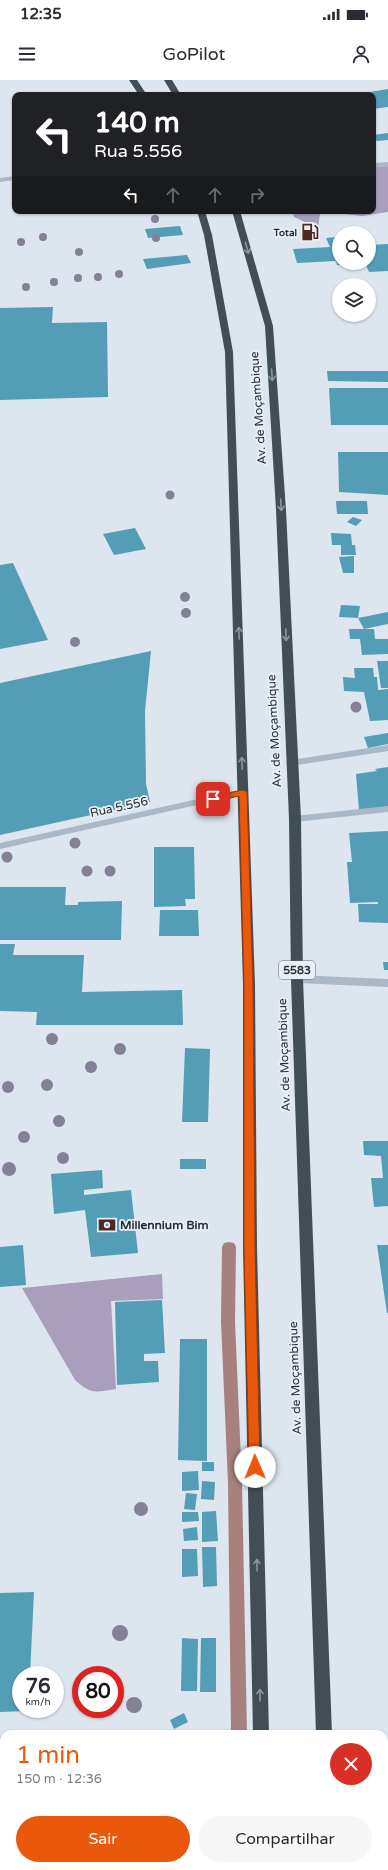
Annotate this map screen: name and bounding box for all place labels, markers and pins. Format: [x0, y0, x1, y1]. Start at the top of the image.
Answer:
fuel station icon: Total [300, 222, 320, 242]
place label: Total [273, 227, 297, 239]
pin [196, 782, 230, 816]
bank icon: Millennium Bim [97, 1215, 117, 1235]
place label: Millennium Bim [120, 1218, 209, 1232]

